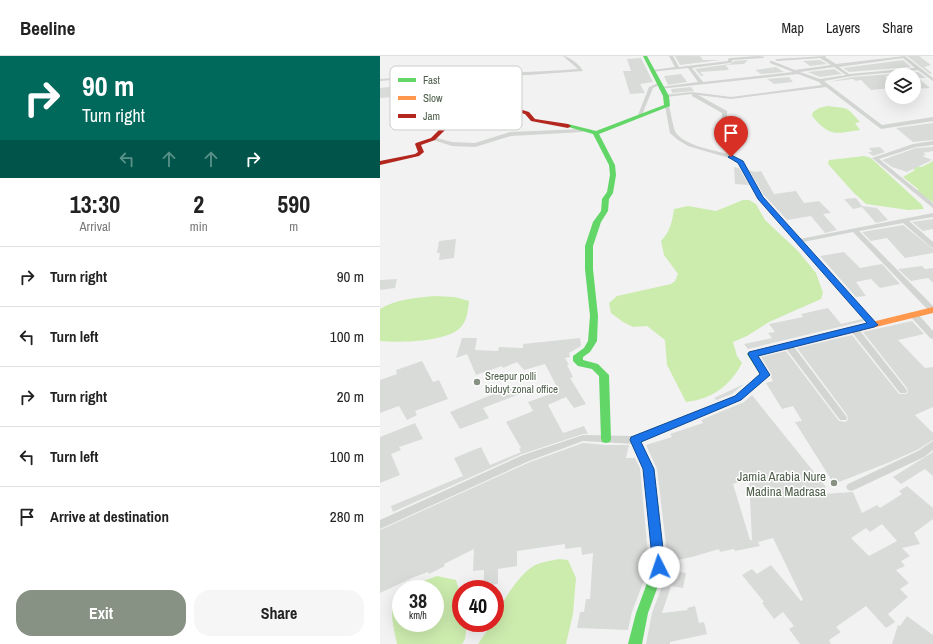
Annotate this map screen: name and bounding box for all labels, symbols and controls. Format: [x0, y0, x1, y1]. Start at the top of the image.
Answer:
text: Beeline [20, 15, 75, 41]
text: Map [782, 19, 804, 37]
text: Layers [826, 19, 860, 37]
text: Share [882, 19, 913, 37]
legend [390, 66, 522, 130]
text: 90 m [82, 67, 134, 105]
map controls [885, 68, 921, 104]
button: layers [885, 68, 921, 104]
icon: right [16, 72, 68, 124]
text: Fast [423, 73, 441, 87]
text: Slow [423, 91, 443, 105]
text: Turn right [82, 103, 145, 128]
text: Jam [423, 109, 440, 123]
pin [714, 116, 748, 157]
icon: arrive [720, 122, 742, 144]
icon: left [116, 148, 138, 170]
icon: ahead [158, 148, 180, 170]
icon: ahead [200, 148, 222, 170]
icon: right [242, 148, 264, 170]
text: 13:30 [70, 188, 120, 220]
text: 2 [193, 188, 204, 220]
text: 590 [277, 188, 310, 220]
text: Arrival [80, 218, 110, 235]
text: min [190, 218, 208, 235]
text: m [289, 218, 298, 235]
icon: right [16, 266, 38, 288]
text: Turn right [50, 266, 107, 287]
text: 90 m [337, 266, 364, 287]
icon: left [16, 326, 38, 348]
text: Turn left [50, 326, 98, 347]
text: 100 m [330, 326, 364, 347]
place label: Sreepur polli biduyt zonal office [485, 369, 558, 396]
marker: Sreepur polli biduyt zonal office [472, 377, 482, 387]
icon: right [16, 386, 38, 408]
text: Turn right [50, 386, 107, 407]
text: 20 m [337, 386, 364, 407]
icon: left [16, 446, 38, 468]
text: Turn left [50, 446, 98, 467]
text: 100 m [330, 446, 364, 467]
place label: Jamia Arabia Nure Madina Madrasa [737, 468, 826, 500]
marker: Jamia Arabia Nure Madina Madrasa [829, 478, 839, 488]
icon: arrive [16, 506, 38, 528]
text: Arrive at destination [50, 506, 169, 527]
text: 280 m [330, 506, 364, 527]
position arrow [638, 546, 680, 588]
speed limit sign: 40 [452, 580, 504, 632]
text: 38 [409, 587, 427, 614]
button: Exit [16, 590, 186, 636]
button: Share [194, 590, 364, 636]
text: km/h [409, 609, 427, 622]

